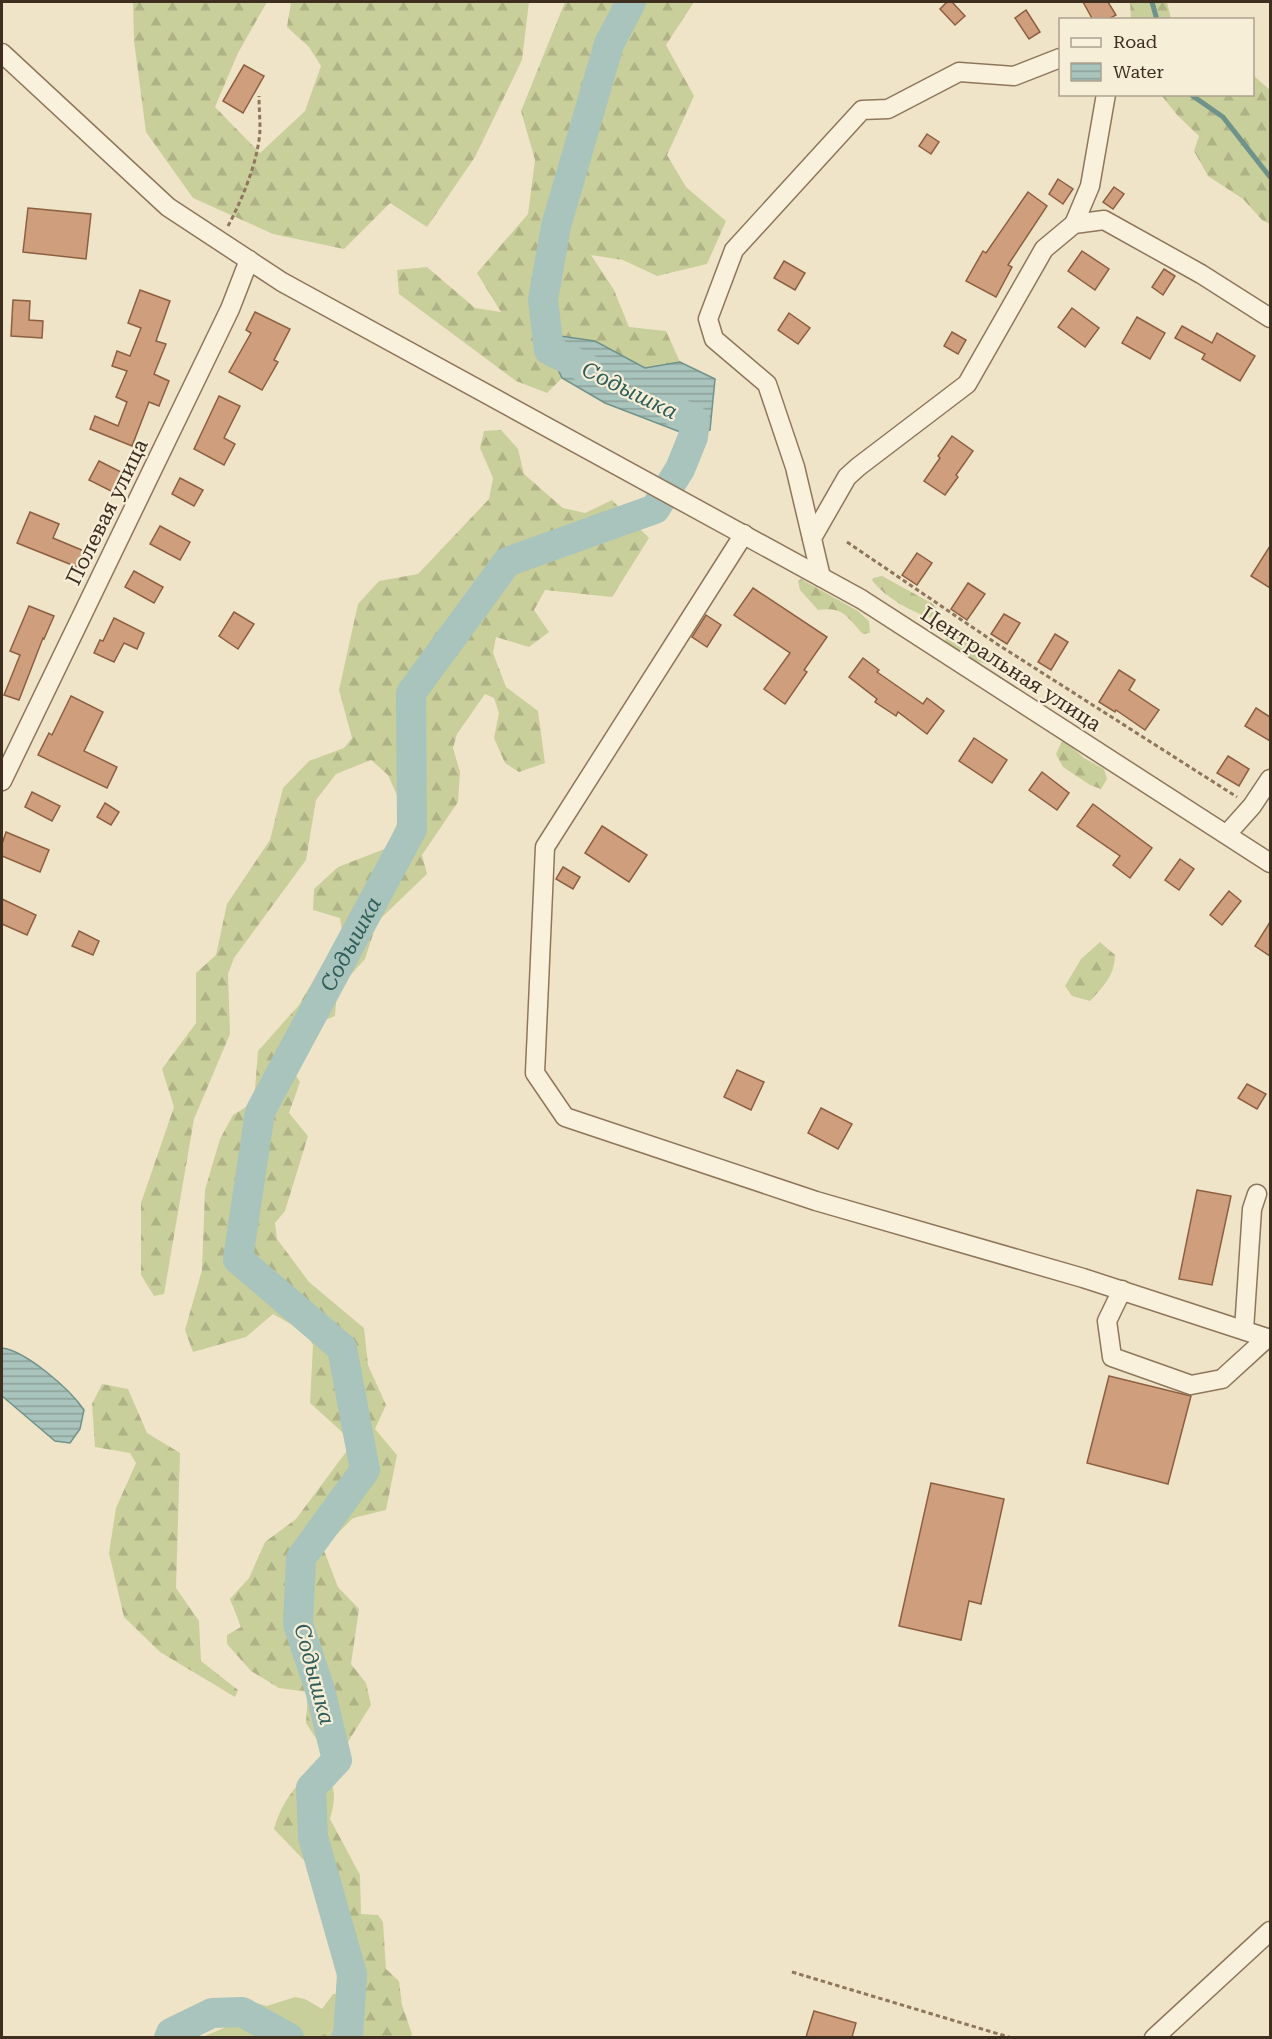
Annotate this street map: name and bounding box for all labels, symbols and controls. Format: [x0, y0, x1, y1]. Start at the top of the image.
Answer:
legend [1059, 18, 1254, 96]
text: Road [1113, 31, 1158, 52]
text: Water [1113, 61, 1164, 82]
water label: Содышка [578, 357, 682, 424]
street label: Полевая улица [61, 435, 153, 589]
street label: Центральная улица [916, 602, 1106, 737]
water label: Содышка [315, 893, 386, 996]
water label: Содышка [289, 1621, 340, 1727]

